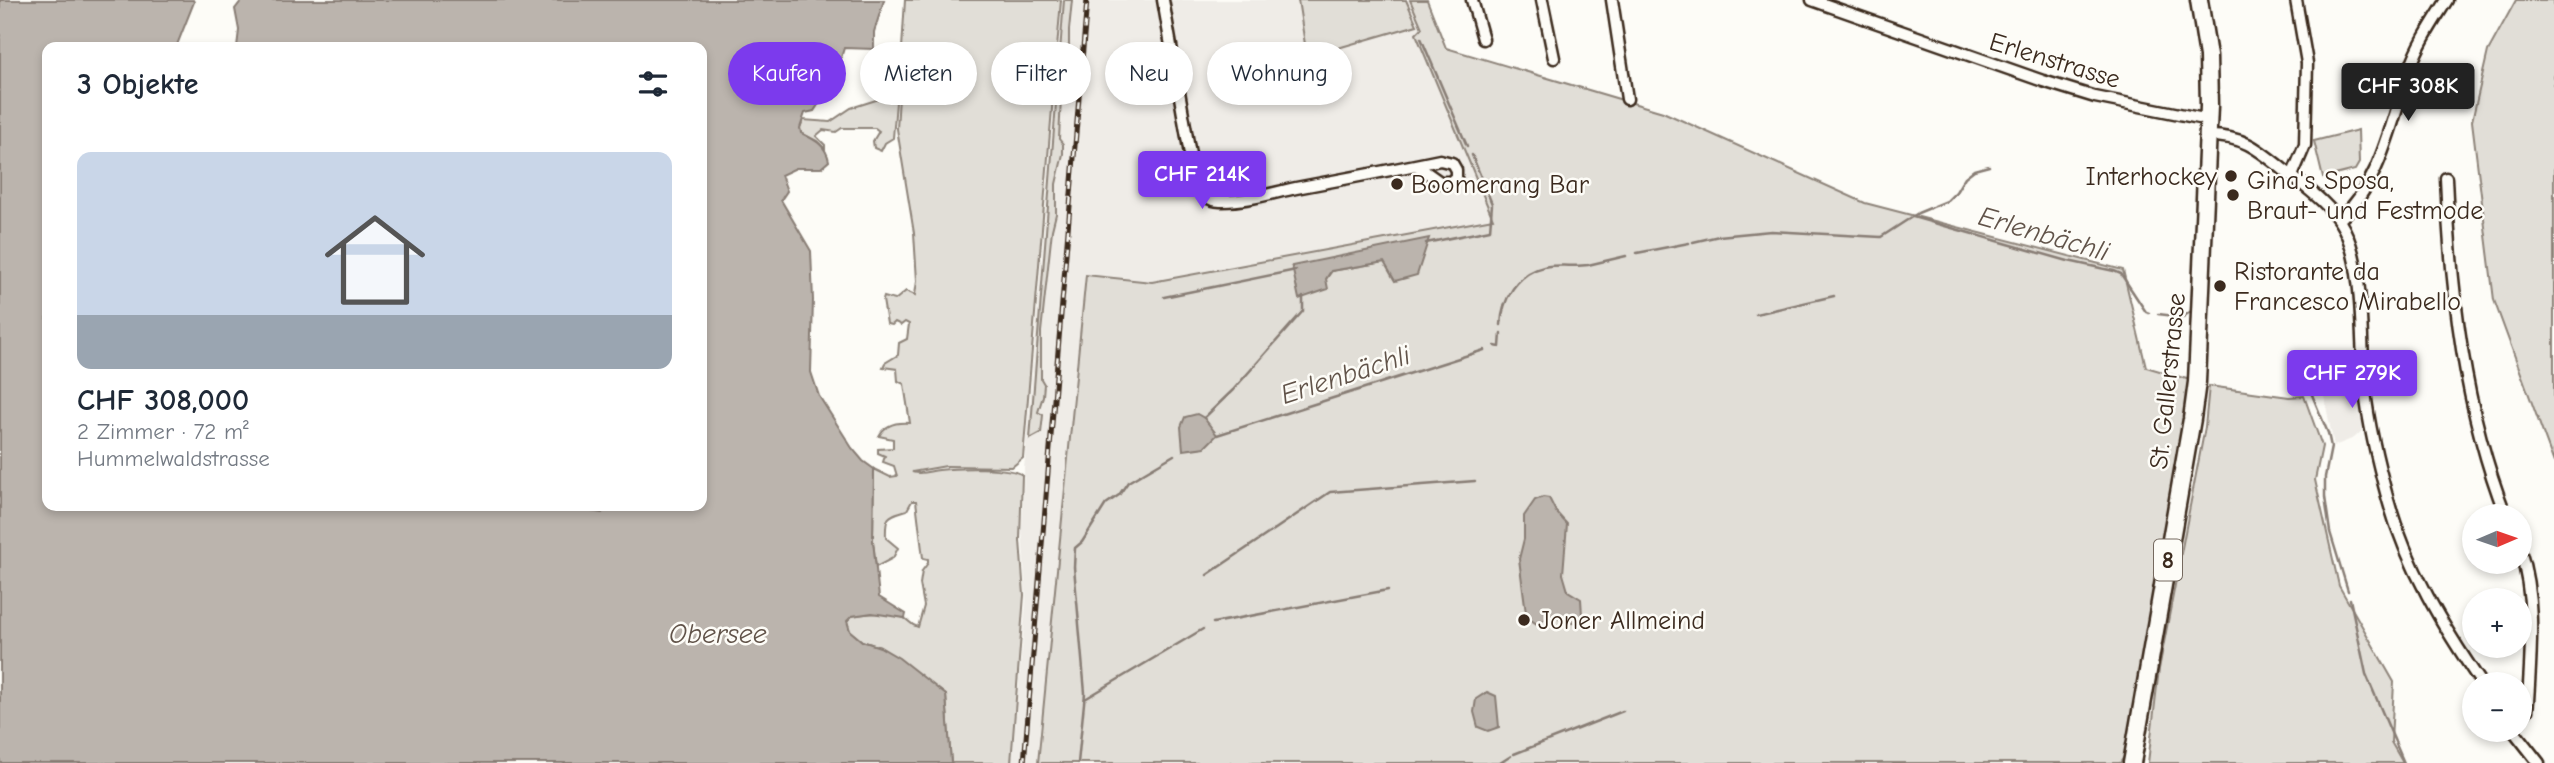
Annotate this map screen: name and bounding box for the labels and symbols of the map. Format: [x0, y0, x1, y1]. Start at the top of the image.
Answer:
street label: Erlenstrasse [1986, 27, 2124, 95]
pin: CHF 308K [2336, 64, 2480, 123]
pin: CHF 214K [1130, 152, 1274, 211]
place label: Interhockey [2085, 162, 2217, 192]
place label: Gina's Sposa, Braut- und Festmode [2247, 166, 2483, 226]
marker: Interhockey [2223, 168, 2239, 184]
place label: Boomerang Bar [1411, 170, 1590, 200]
marker: Boomerang Bar [1389, 176, 1405, 192]
marker: Gina's Sposa, Braut- und Festmode [2225, 187, 2241, 203]
water label: Erlenbächli [1975, 200, 2113, 268]
place label: Ristorante da Francesco Mirabello [2234, 257, 2461, 317]
marker: Ristorante da Francesco Mirabello [2212, 278, 2228, 294]
street label: St. Gallerstrasse [2144, 291, 2192, 471]
water label: Erlenbächli [1277, 339, 1415, 411]
pin: CHF 279K [2280, 350, 2424, 410]
north arrow [2462, 504, 2532, 574]
road number: 8 [2154, 540, 2182, 580]
place label: Joner Allmeind [1538, 606, 1705, 636]
marker: Joner Allmeind [1516, 612, 1532, 628]
water label: Obersee [669, 618, 767, 650]

